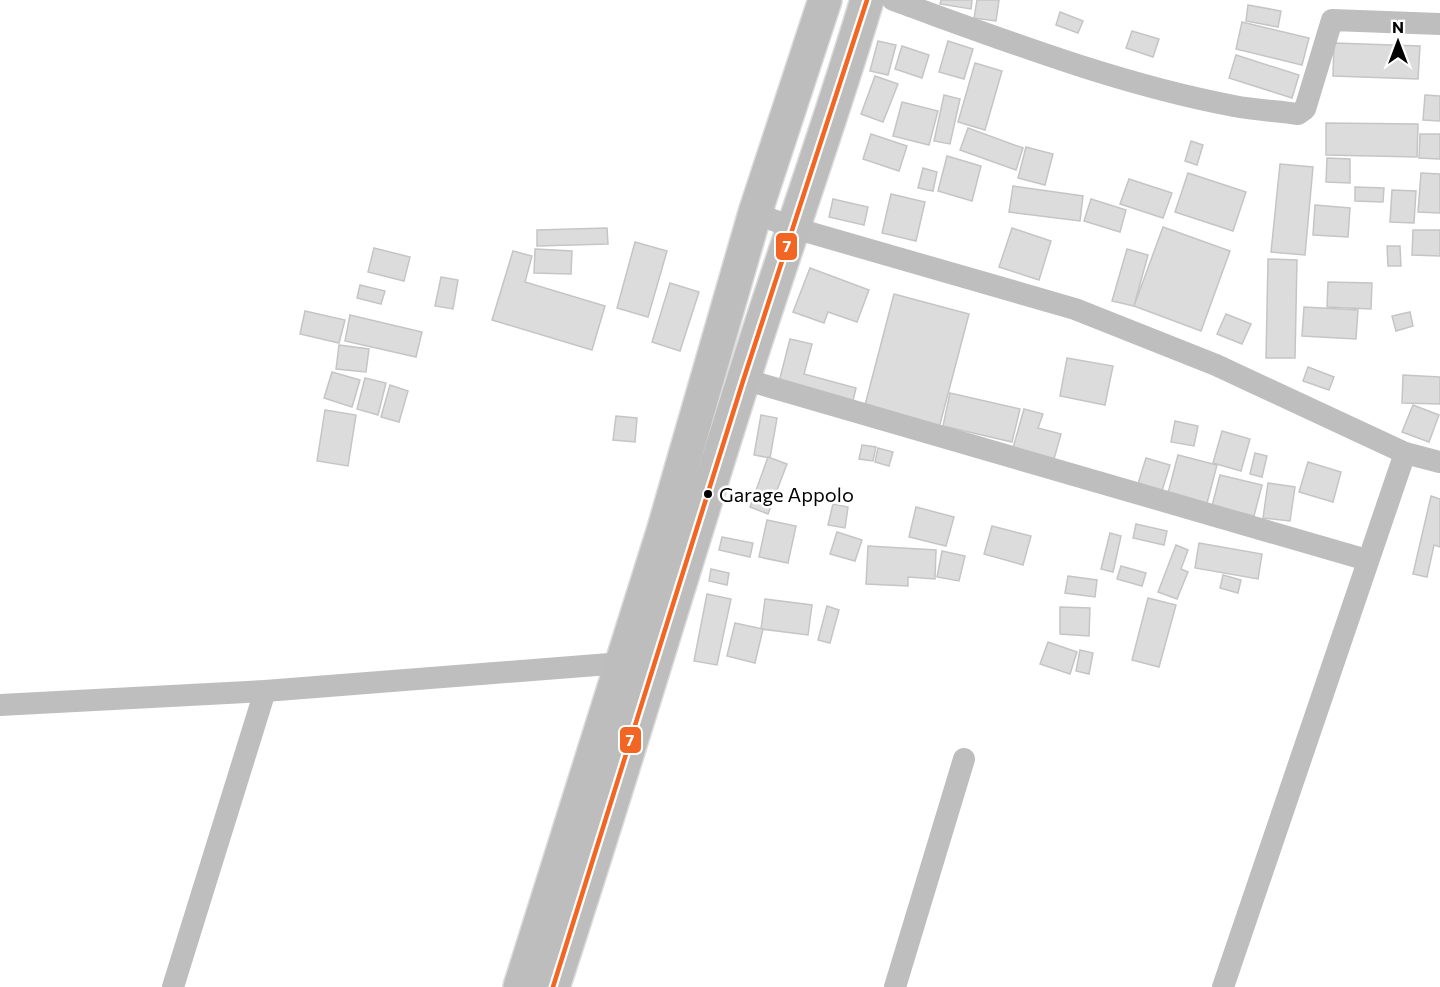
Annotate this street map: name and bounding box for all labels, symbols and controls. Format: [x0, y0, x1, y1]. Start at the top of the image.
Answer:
north arrow [1368, 12, 1428, 72]
text: N [1392, 17, 1404, 36]
line badge: 7 [775, 232, 798, 261]
text: 7 [783, 236, 792, 255]
place label: Garage Appolo [719, 482, 854, 506]
marker: Garage Appolo [702, 488, 714, 500]
line badge: 7 [619, 726, 642, 754]
text: 7 [626, 730, 635, 749]

